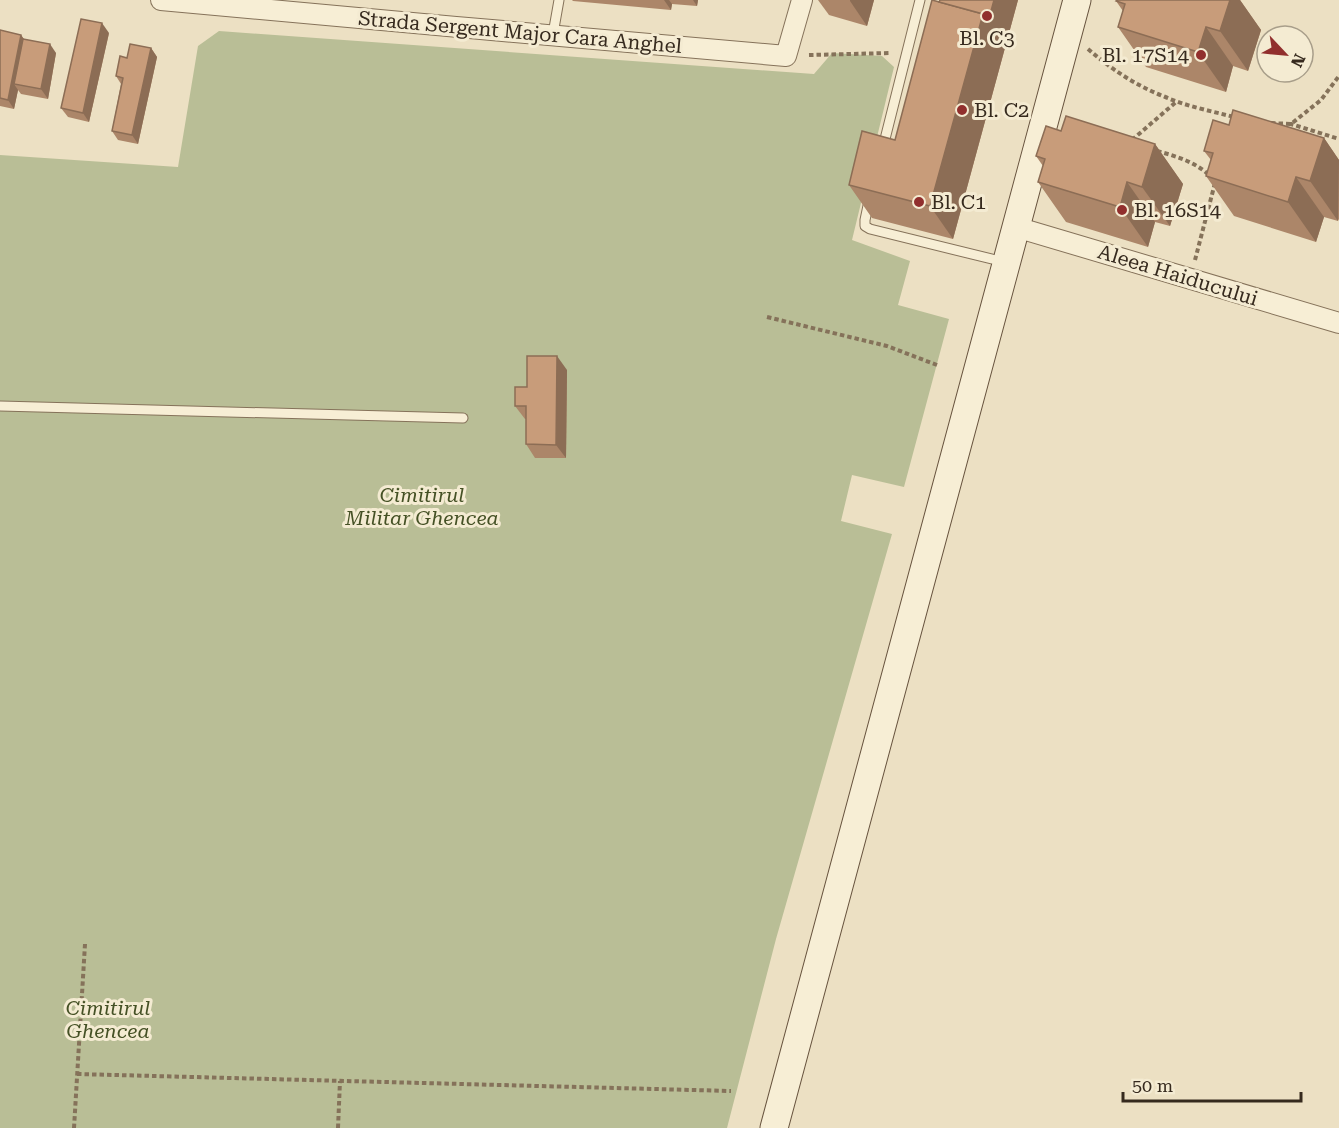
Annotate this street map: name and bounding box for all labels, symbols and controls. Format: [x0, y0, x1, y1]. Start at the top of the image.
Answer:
street label: Strada Sergent Major Cara Anghel [357, 6, 683, 58]
marker: Bl. C3 [980, 9, 994, 23]
north arrow [1255, 24, 1315, 84]
place label: Bl. C3 [959, 26, 1015, 50]
place label: Bl. 17S14 [1102, 43, 1190, 67]
marker: Bl. 17S14 [1194, 48, 1208, 62]
text: N [1287, 51, 1309, 70]
place label: Bl. C2 [974, 98, 1029, 122]
marker: Bl. C2 [955, 103, 969, 117]
place label: Bl. C1 [931, 190, 986, 214]
marker: Bl. C1 [912, 195, 926, 209]
place label: Bl. 16S14 [1134, 198, 1222, 222]
marker: Bl. 16S14 [1115, 203, 1129, 217]
street label: Aleea Haiducului [1095, 239, 1261, 311]
park label: Cimitirul Militar Ghencea [344, 483, 499, 530]
park label: Cimitirul Ghencea [66, 996, 150, 1043]
scale bar [1123, 1065, 1302, 1103]
text: 50 m [1132, 1075, 1173, 1096]

